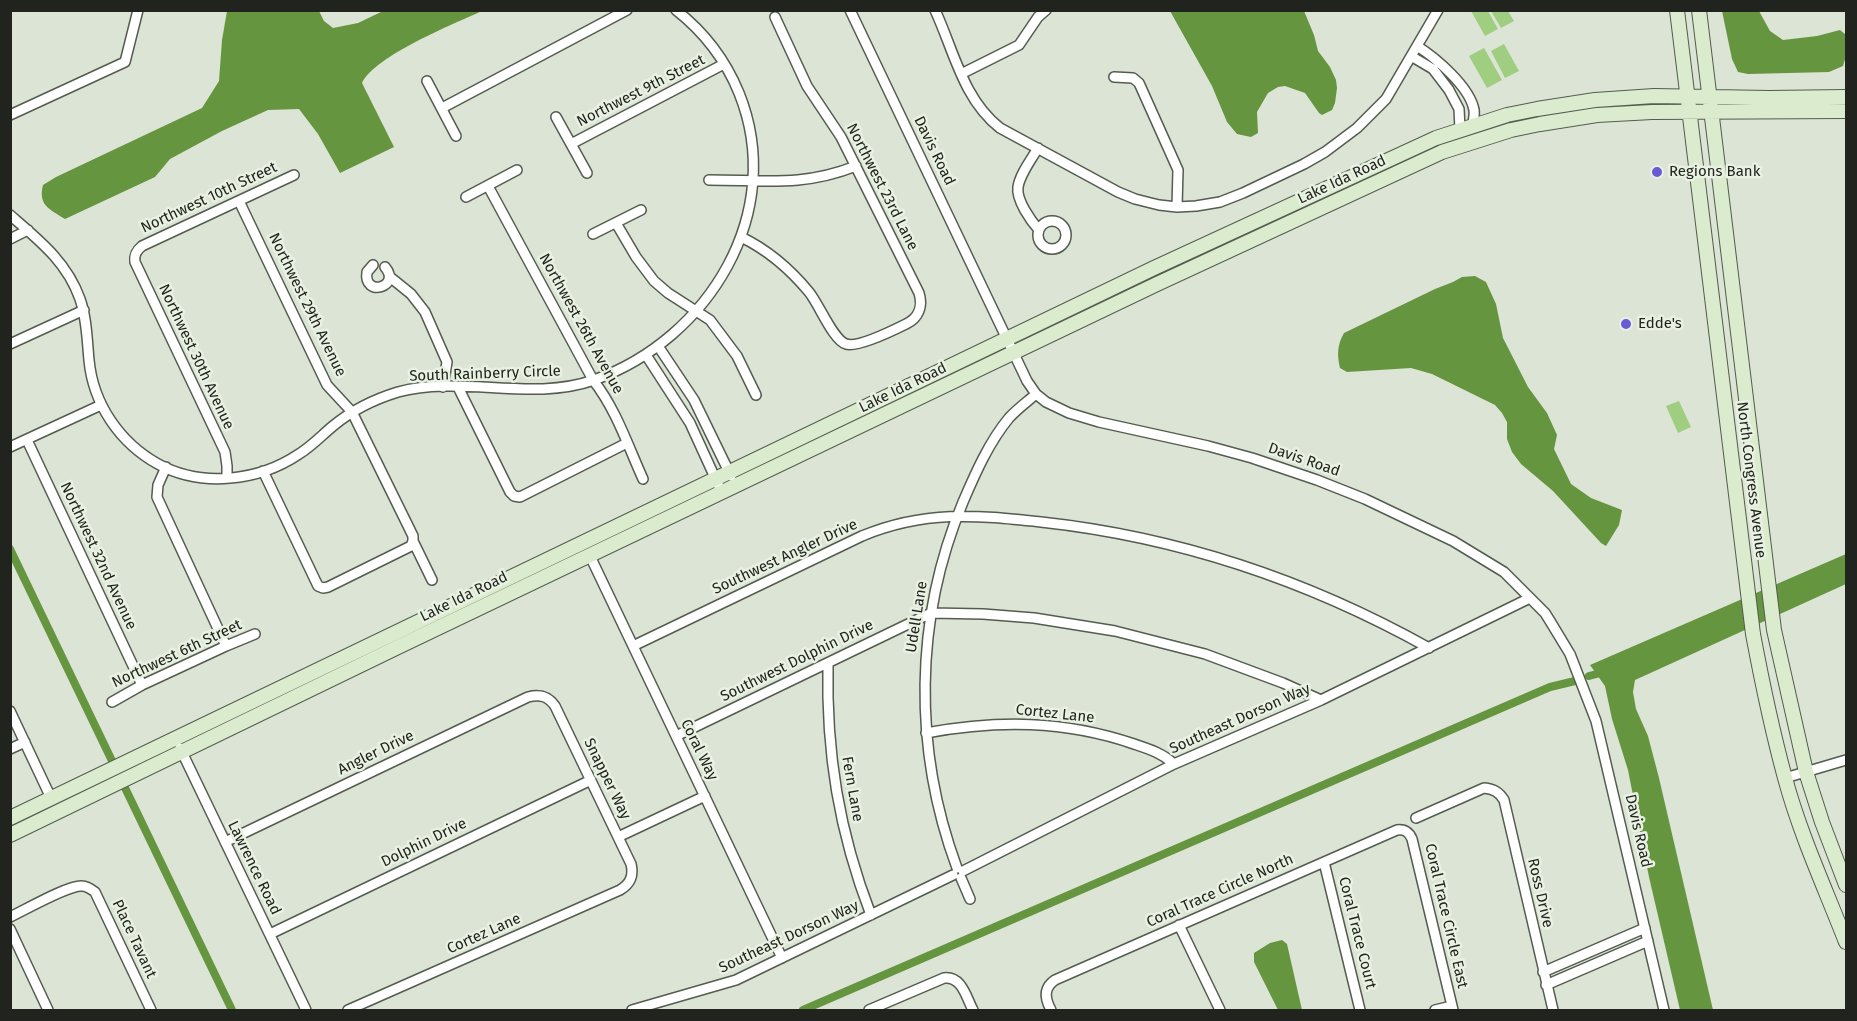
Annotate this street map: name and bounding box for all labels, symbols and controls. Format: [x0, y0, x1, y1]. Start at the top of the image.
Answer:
street label: Northwest 9th Street [574, 51, 708, 131]
street label: Davis Road [910, 114, 958, 188]
street label: Northwest 23rd Lane [842, 121, 922, 253]
street label: Lake Ida Road [1295, 152, 1389, 208]
street label: Northwest 10th Street [138, 159, 280, 237]
place label: Regions Bank [1669, 163, 1760, 181]
marker: Regions Bank [1650, 165, 1664, 179]
street label: Northwest 29th Avenue [264, 230, 350, 380]
street label: Northwest 26th Avenue [535, 251, 627, 397]
street label: Northwest 30th Avenue [154, 282, 238, 432]
place label: Edde's [1638, 315, 1682, 333]
marker: Edde's [1619, 317, 1633, 331]
street label: Lake Ida Road [856, 359, 950, 417]
street label: South Rainberry Circle [409, 362, 561, 386]
street label: North Congress Avenue [1732, 401, 1770, 559]
street label: Davis Road [1266, 439, 1342, 481]
street label: Northwest 32nd Avenue [56, 479, 140, 633]
street label: Southwest Angler Drive [710, 515, 860, 599]
street label: Lake Ida Road [417, 568, 511, 626]
street label: Udell Lane [902, 580, 932, 654]
street label: Northwest 6th Street [109, 616, 245, 692]
street label: Southwest Dolphin Drive [718, 616, 876, 706]
street label: Southeast Dorson Way [1167, 680, 1313, 758]
street label: Cortez Lane [1015, 701, 1095, 727]
street label: Coral Way [676, 717, 722, 783]
street label: Angler Drive [335, 727, 417, 779]
street label: Snapper Way [580, 735, 634, 823]
street label: Fern Lane [837, 755, 867, 823]
street label: Davis Road [1621, 793, 1655, 869]
street label: Dolphin Drive [378, 815, 470, 871]
street label: Lawrence Road [224, 818, 284, 918]
street label: Coral Trace Circle East [1421, 842, 1471, 990]
street label: Coral Trace Circle North [1144, 850, 1296, 932]
street label: Ross Drive [1523, 857, 1557, 929]
street label: Coral Trace Court [1334, 875, 1380, 991]
street label: Place Tavant [108, 897, 160, 981]
street label: Southeast Dorson Way [716, 897, 862, 977]
street label: Cortez Lane [444, 910, 524, 958]

